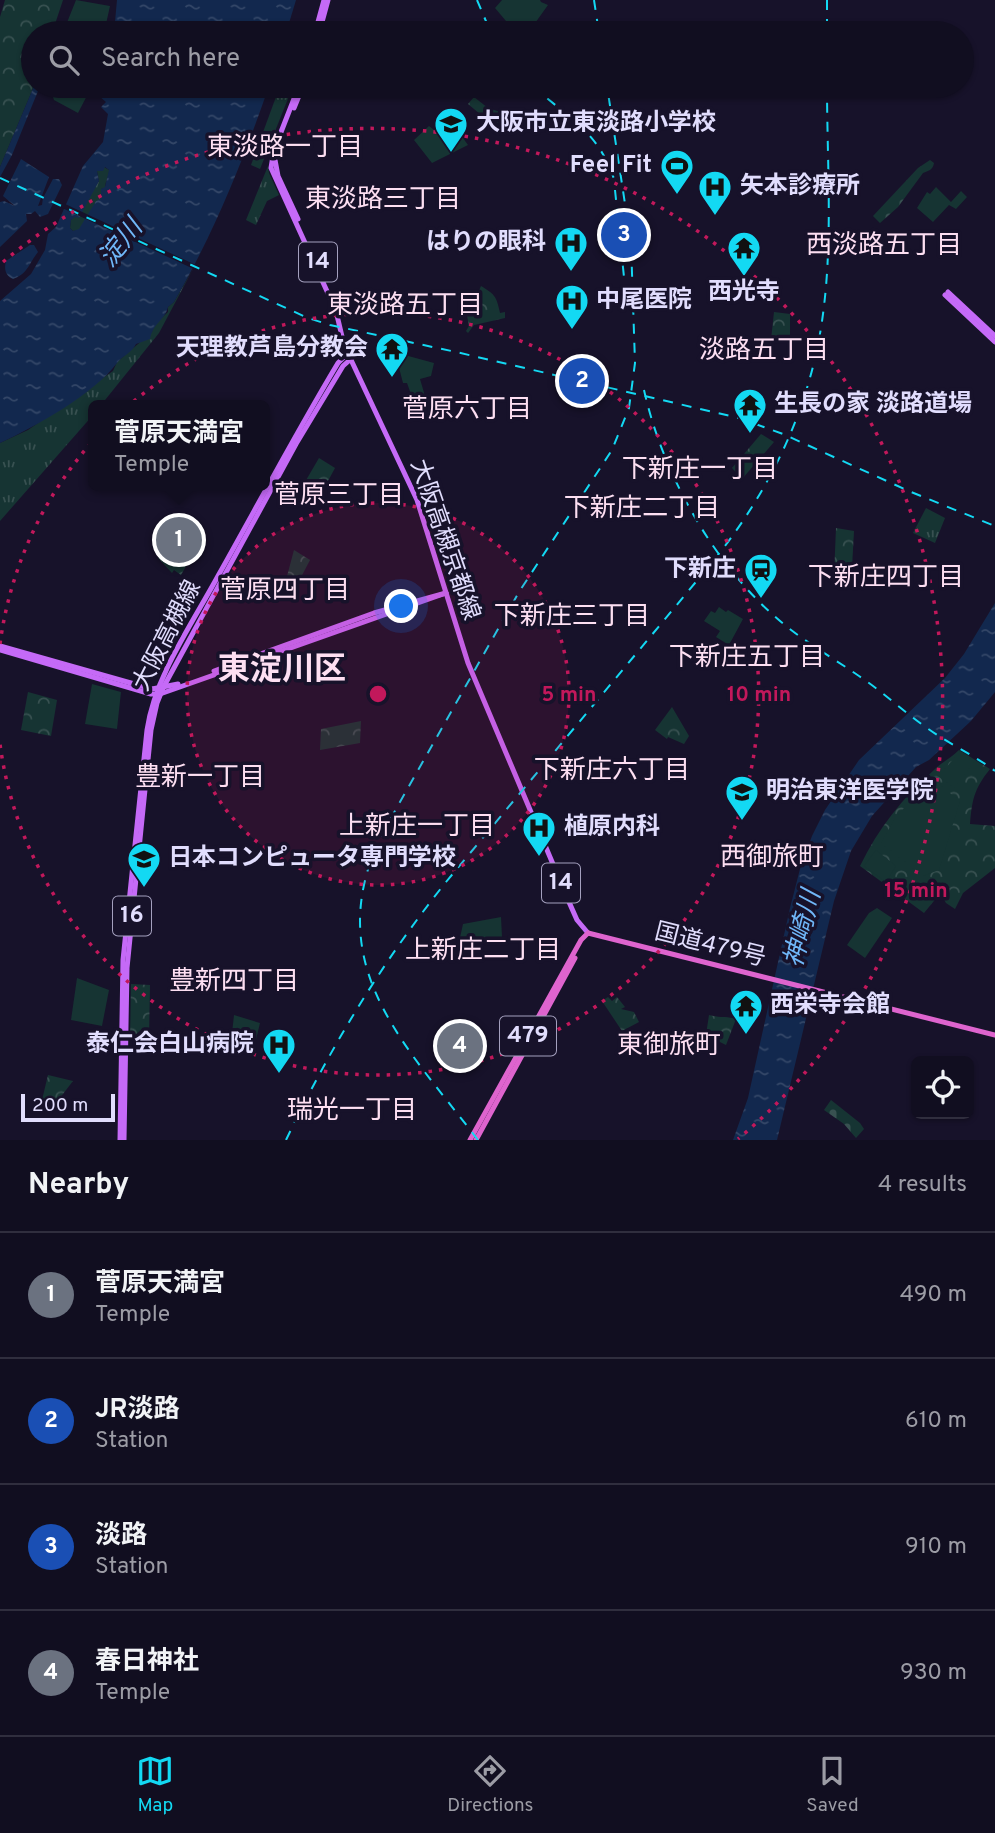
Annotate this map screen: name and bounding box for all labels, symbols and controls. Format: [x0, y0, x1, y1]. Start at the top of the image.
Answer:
search box [21, 21, 974, 98]
icon: search [45, 41, 83, 79]
text: Search here [101, 43, 240, 76]
school or university icon: 大阪市立東淡路小学校 [432, 105, 470, 154]
place label: 大阪市立東淡路小学校 [476, 109, 716, 139]
district label: 東淡路一丁目 [207, 132, 363, 165]
sports icon: Feel Fit [658, 147, 696, 196]
place label: Feel Fit [570, 151, 652, 181]
hospital icon: 矢本診療所 [696, 168, 734, 217]
place label: 矢本診療所 [740, 172, 860, 202]
district label: 東淡路三丁目 [305, 184, 461, 217]
pin: 3 [601, 209, 647, 261]
water label: 淀川 [93, 211, 153, 275]
hospital icon: はりの眼科 [552, 224, 590, 273]
place label: はりの眼科 [426, 228, 546, 258]
temple icon: 西光寺 [725, 229, 763, 278]
district label: 西淡路五丁目 [806, 230, 962, 263]
road number: 14 [299, 243, 337, 282]
place label: 西光寺 [708, 278, 780, 308]
hospital icon: 中尾医院 [553, 282, 591, 331]
place label: 中尾医院 [596, 286, 692, 316]
district label: 東淡路五丁目 [327, 290, 483, 323]
temple icon: 天理教芦島分教会 [373, 330, 411, 379]
place label: 天理教芦島分教会 [176, 334, 368, 364]
district label: 淡路五丁目 [699, 335, 829, 368]
pin: 2 [559, 355, 605, 407]
temple icon: 生長の家 淡路道場 [731, 386, 769, 435]
place label: 生長の家 淡路道場 [774, 390, 972, 420]
district label: 菅原六丁目 [402, 394, 532, 427]
popup [88, 400, 270, 491]
text: 菅原天満宮 [114, 418, 244, 451]
text: Temple [114, 451, 189, 480]
district label: 下新庄一丁目 [622, 454, 778, 487]
street label: 大阪高槻京都線 [402, 456, 486, 624]
district label: 菅原三丁目 [274, 480, 404, 513]
district label: 下新庄二丁目 [564, 493, 720, 526]
pin: 1 [156, 514, 202, 566]
station icon: 下新庄 [742, 551, 780, 600]
place label: 下新庄 [664, 555, 736, 585]
district label: 下新庄四丁目 [808, 562, 964, 595]
district label: 菅原四丁目 [220, 575, 350, 608]
street label: 大阪高槻線 [127, 576, 209, 696]
your location [384, 589, 418, 623]
district label: 下新庄三丁目 [494, 601, 650, 634]
district label: 下新庄五丁目 [669, 642, 825, 675]
district label: 東淀川区 [218, 651, 346, 691]
centre of rings [366, 682, 390, 706]
text: 5 min [542, 682, 596, 709]
text: 10 min [727, 682, 791, 709]
district label: 下新庄六丁目 [534, 755, 690, 788]
district label: 豊新一丁目 [135, 762, 265, 795]
school or university icon: 明治東洋医学院 [723, 773, 761, 822]
place label: 明治東洋医学院 [766, 777, 934, 807]
hospital icon: 植原内科 [520, 809, 558, 858]
district label: 上新庄一丁目 [339, 811, 495, 844]
place label: 植原内科 [564, 813, 660, 843]
school or university icon: 日本コンピュータ専門学校 [125, 840, 163, 889]
district label: 西御旅町 [720, 842, 824, 875]
place label: 日本コンピュータ専門学校 [168, 844, 456, 874]
road number: 14 [542, 863, 580, 902]
text: 15 min [884, 878, 948, 905]
water label: 神崎川 [779, 884, 830, 971]
road number: 16 [113, 897, 151, 936]
street label: 国道479号 [651, 918, 769, 974]
district label: 上新庄二丁目 [405, 935, 561, 968]
district label: 豊新四丁目 [169, 966, 299, 999]
temple icon: 西栄寺会館 [727, 987, 765, 1036]
place label: 西栄寺会館 [770, 991, 890, 1021]
road number: 479 [500, 1016, 556, 1056]
pin: 4 [437, 1020, 483, 1072]
hospital icon: 泰仁会白山病院 [260, 1026, 298, 1075]
place label: 泰仁会白山病院 [86, 1030, 254, 1060]
district label: 東御旅町 [617, 1030, 721, 1063]
map controls [911, 1056, 974, 1119]
button: locate [911, 1056, 974, 1119]
scale bar [21, 1091, 116, 1123]
text: 200 m [32, 1094, 88, 1118]
district label: 瑞光一丁目 [287, 1095, 417, 1128]
text: Nearby [28, 1167, 129, 1204]
text: 4 results [878, 1171, 967, 1200]
text: 菅原天満宮 [95, 1268, 225, 1301]
text: 1 [46, 1281, 56, 1310]
text: 490 m [900, 1281, 967, 1310]
text: Temple [95, 1301, 170, 1330]
text: JR淡路 [95, 1394, 179, 1427]
text: 2 [44, 1407, 58, 1436]
text: 610 m [905, 1407, 967, 1436]
text: Station [95, 1427, 169, 1456]
text: 淡路 [95, 1520, 147, 1553]
text: 3 [44, 1533, 58, 1562]
text: 910 m [905, 1533, 967, 1562]
text: Station [95, 1553, 169, 1582]
text: 春日神社 [95, 1646, 199, 1679]
text: 4 [44, 1659, 58, 1688]
text: 930 m [900, 1659, 967, 1688]
text: Temple [95, 1679, 170, 1708]
tab: Map [136, 1752, 174, 1818]
tab: Directions [447, 1752, 534, 1818]
tab: Saved [806, 1752, 859, 1818]

